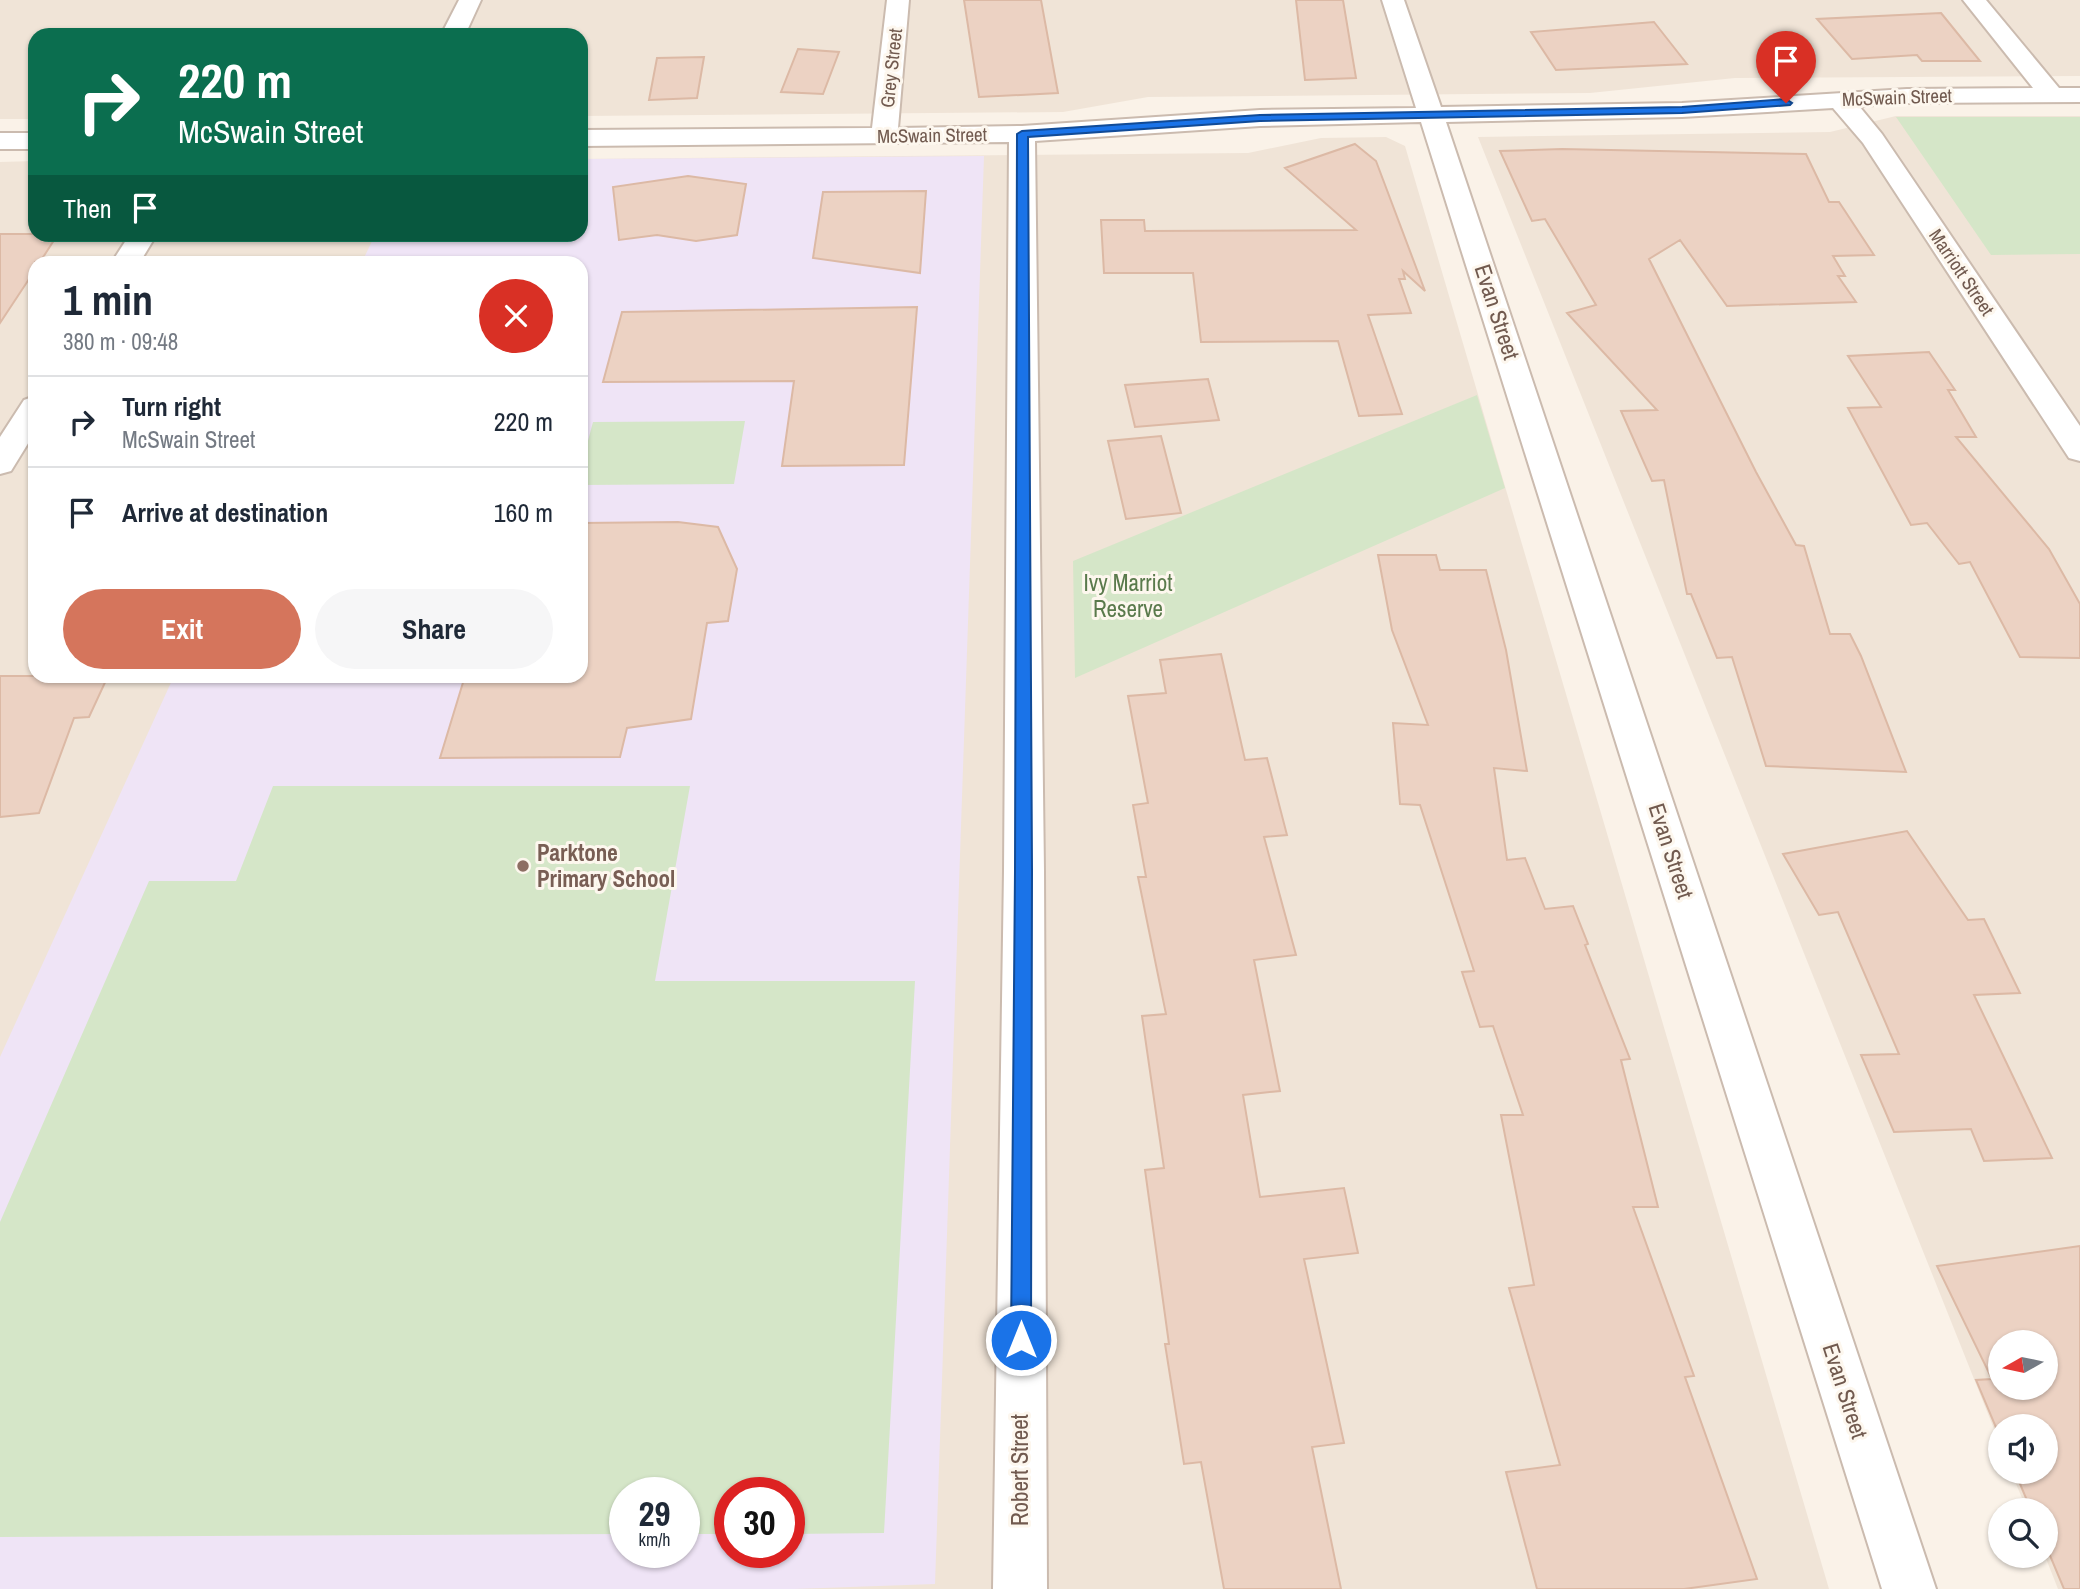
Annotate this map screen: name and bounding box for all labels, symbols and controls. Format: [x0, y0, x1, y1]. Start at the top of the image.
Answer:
street label: Grey Street [874, 26, 908, 109]
pin [1756, 31, 1816, 103]
icon: arrive [1767, 42, 1805, 80]
text: 220 m [178, 47, 292, 113]
icon: right [63, 56, 154, 147]
street label: McSwain Street [1842, 82, 1953, 112]
text: McSwain Street [178, 110, 363, 153]
street label: McSwain Street [877, 121, 988, 149]
icon: arrive [126, 189, 164, 227]
text: Then [63, 191, 112, 226]
street label: Marriott Street [1923, 223, 2001, 321]
street label: Evan Street [1468, 260, 1527, 364]
text: 1 min [63, 272, 153, 328]
button: close [479, 279, 553, 353]
text: 380 m · 09:48 [63, 326, 178, 357]
text: Turn right [122, 389, 221, 424]
icon: right [63, 403, 101, 441]
text: 220 m [494, 404, 553, 439]
text: McSwain Street [122, 424, 255, 455]
icon: arrive [63, 494, 101, 532]
text: Arrive at destination [122, 495, 328, 530]
text: 160 m [494, 495, 553, 530]
park label: Ivy Marriot Reserve [1083, 567, 1173, 624]
button: Exit [63, 589, 301, 669]
button: Share [315, 589, 553, 669]
street label: Evan Street [1642, 799, 1701, 903]
place label: Parktone Primary School [537, 837, 675, 894]
marker: Parktone Primary School [515, 858, 531, 874]
position arrow [984, 1303, 1058, 1377]
north arrow [1988, 1330, 2058, 1400]
map controls [1988, 1330, 2058, 1568]
street label: Evan Street [1816, 1339, 1875, 1443]
street label: Robert Street [1004, 1414, 1035, 1526]
button: sound [1988, 1414, 2058, 1484]
speed limit sign: 30 [714, 1477, 805, 1568]
text: 29 [639, 1490, 670, 1537]
button: search [1988, 1498, 2058, 1568]
text: km/h [639, 1527, 671, 1552]

